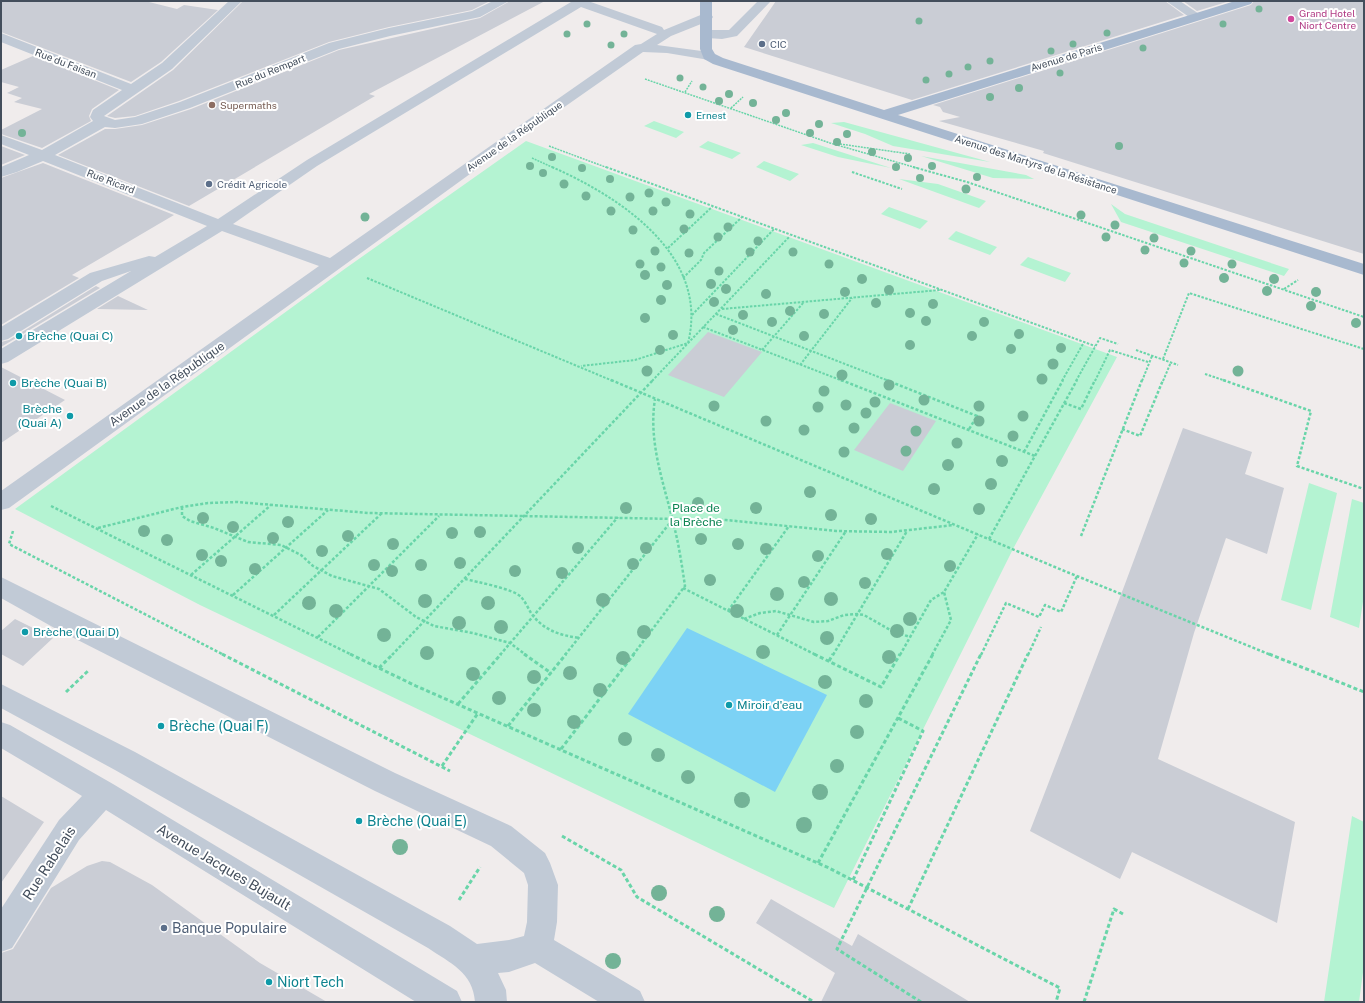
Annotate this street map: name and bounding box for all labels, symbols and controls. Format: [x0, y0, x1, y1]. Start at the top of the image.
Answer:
place label: Grand Hotel Niort Centre [1299, 7, 1357, 31]
marker: Grand Hotel Niort Centre [1286, 14, 1296, 24]
place label: CIC [770, 38, 787, 50]
marker: CIC [757, 39, 767, 49]
street label: Avenue de Paris [1029, 40, 1103, 74]
street label: Rue du Faisan [34, 46, 99, 80]
street label: Rue du Rempart [233, 51, 307, 91]
street label: Avenue de la République [464, 98, 565, 174]
place label: Supermaths [220, 99, 277, 111]
marker: Supermaths [207, 100, 217, 110]
place label: Ernest [696, 109, 726, 121]
marker: Ernest [683, 110, 693, 120]
street label: Avenue des Martyrs de la Résistance [953, 132, 1119, 196]
street label: Rue Ricard [85, 166, 137, 196]
place label: Crédit Agricole [217, 178, 288, 190]
marker: Crédit Agricole [204, 179, 214, 189]
place label: Brèche (Quai C) [27, 329, 114, 343]
marker: Brèche (Quai C) [14, 331, 24, 341]
street label: Avenue de la République [107, 339, 227, 429]
place label: Brèche (Quai B) [21, 376, 107, 390]
marker: Brèche (Quai B) [8, 378, 18, 388]
place label: Brèche (Quai A) [18, 402, 62, 430]
marker: Brèche (Quai A) [65, 411, 75, 421]
park label: Place de la Brèche [670, 501, 723, 529]
place label: Brèche (Quai D) [33, 625, 119, 639]
marker: Brèche (Quai D) [20, 627, 30, 637]
place label: Miroir d'eau [737, 698, 802, 712]
marker: Miroir d'eau [724, 700, 734, 710]
place label: Brèche (Quai F) [169, 718, 269, 734]
marker: Brèche (Quai F) [156, 721, 166, 731]
place label: Brèche (Quai E) [367, 813, 467, 829]
marker: Brèche (Quai E) [354, 816, 364, 826]
street label: Avenue Jacques Bujault [154, 821, 294, 913]
street label: Rue Rabelais [19, 823, 79, 903]
place label: Banque Populaire [172, 920, 287, 936]
marker: Banque Populaire [159, 923, 169, 933]
place label: Niort Tech [277, 974, 344, 990]
marker: Niort Tech [264, 977, 274, 987]

